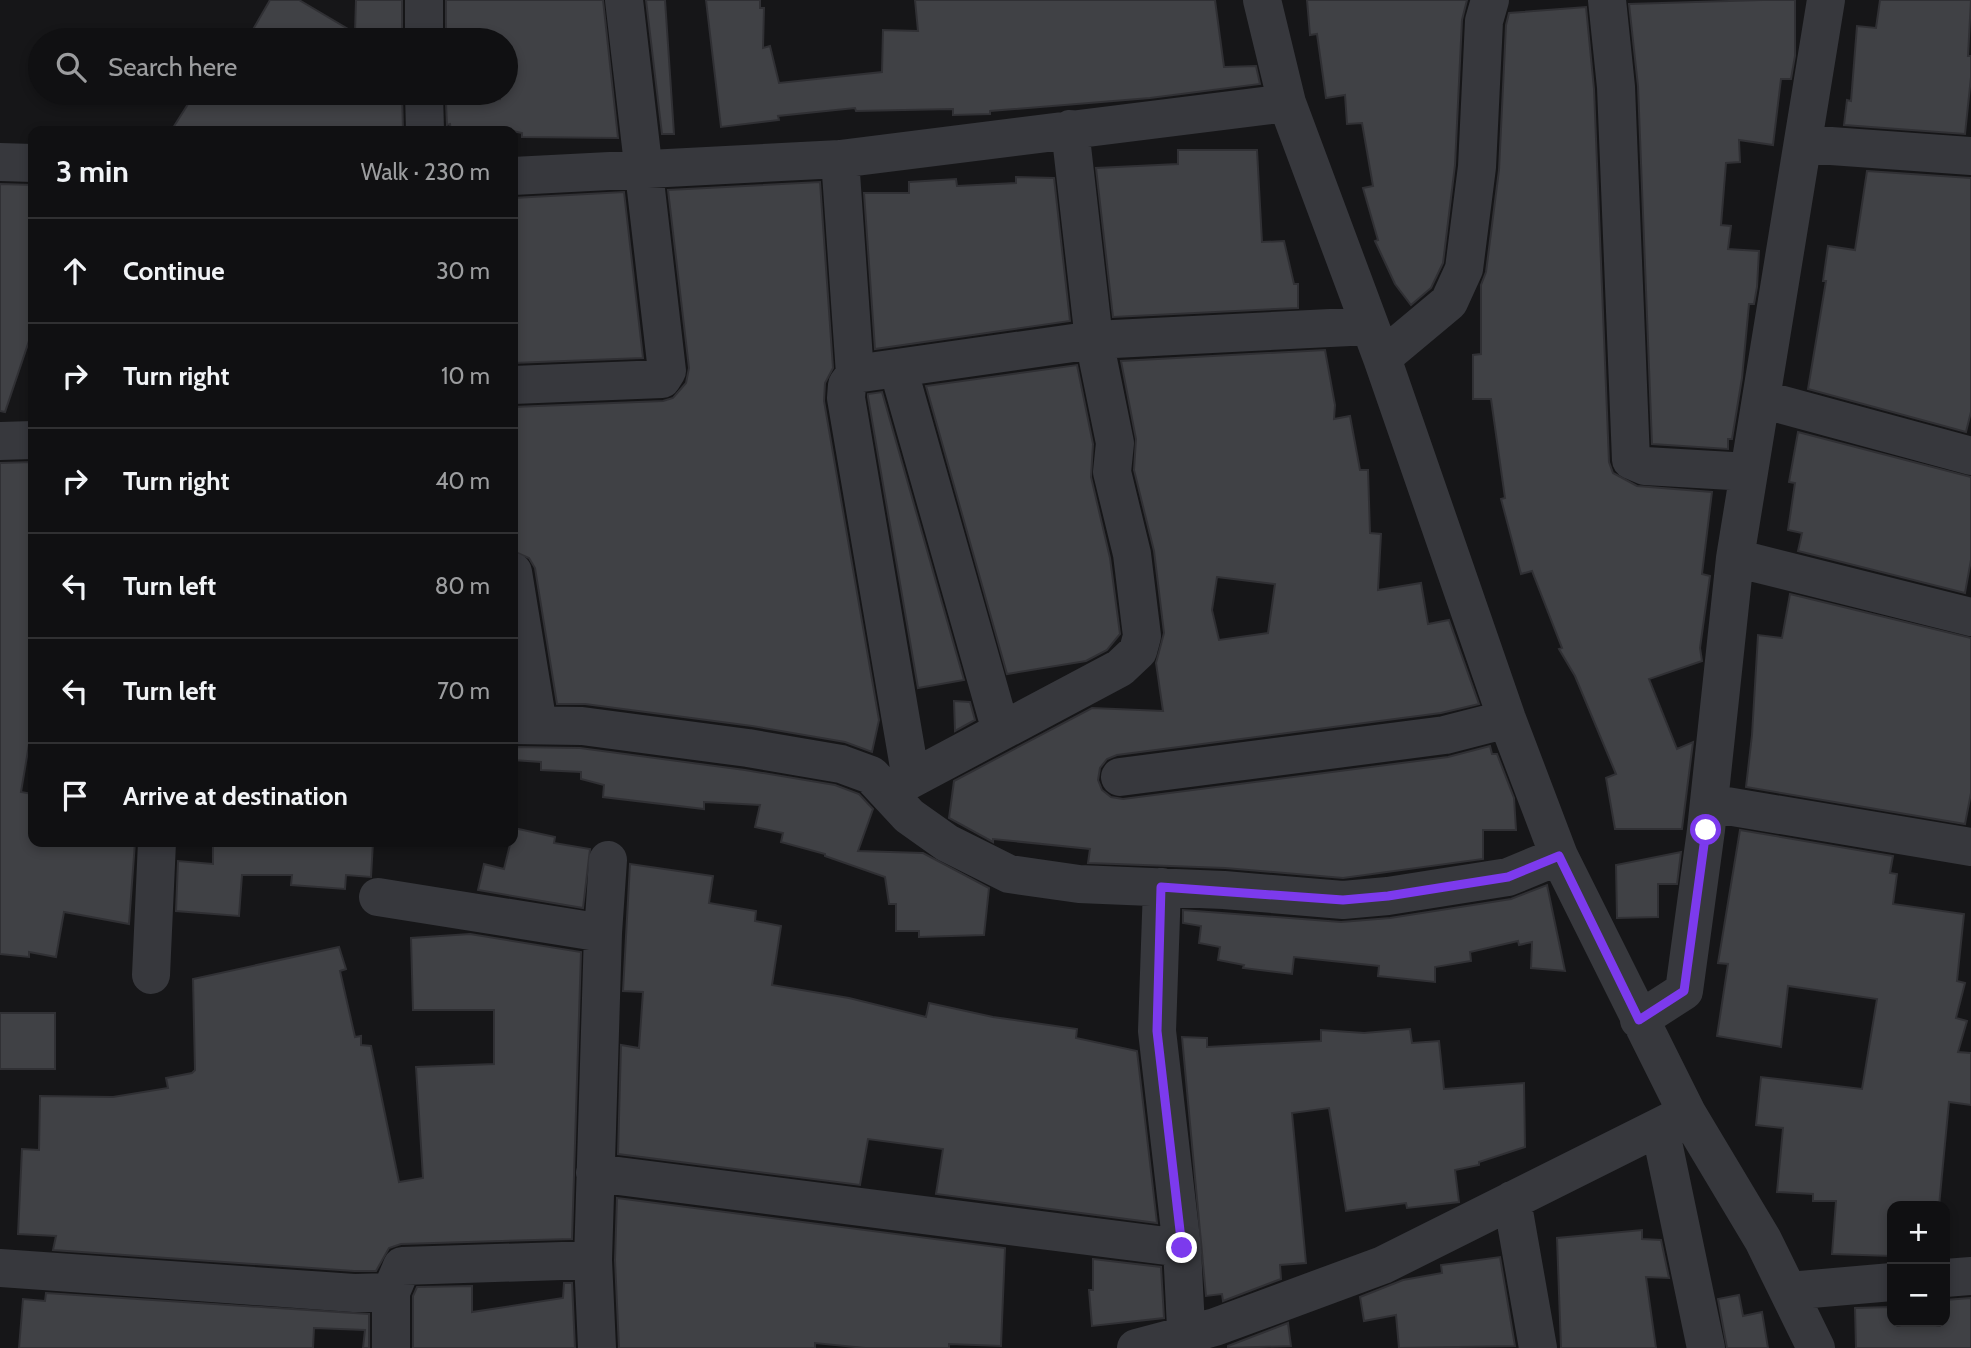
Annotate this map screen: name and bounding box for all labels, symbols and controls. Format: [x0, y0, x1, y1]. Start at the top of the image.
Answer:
search box [28, 28, 518, 105]
icon: search [52, 48, 90, 86]
text: Search here [108, 51, 237, 83]
text: 3 min [56, 153, 129, 190]
text: Walk · 230 m [361, 158, 490, 186]
icon: ahead [56, 252, 94, 290]
text: Continue [123, 255, 225, 287]
text: 30 m [436, 257, 490, 285]
icon: right [56, 357, 94, 395]
text: Turn right [123, 360, 229, 392]
text: 10 m [441, 362, 490, 390]
icon: right [56, 462, 94, 500]
text: Turn right [123, 465, 229, 497]
text: 40 m [435, 467, 490, 495]
icon: left [56, 567, 94, 605]
text: Turn left [123, 570, 216, 602]
text: 80 m [435, 572, 490, 600]
icon: left [56, 672, 94, 710]
text: Turn left [123, 675, 216, 707]
text: 70 m [437, 677, 490, 705]
icon: arrive [56, 777, 94, 815]
text: Arrive at destination [123, 780, 348, 812]
route start [1690, 814, 1721, 845]
map controls [1887, 1201, 1950, 1327]
button: + [1887, 1201, 1950, 1264]
route end [1166, 1232, 1197, 1263]
button: − [1887, 1264, 1950, 1327]

